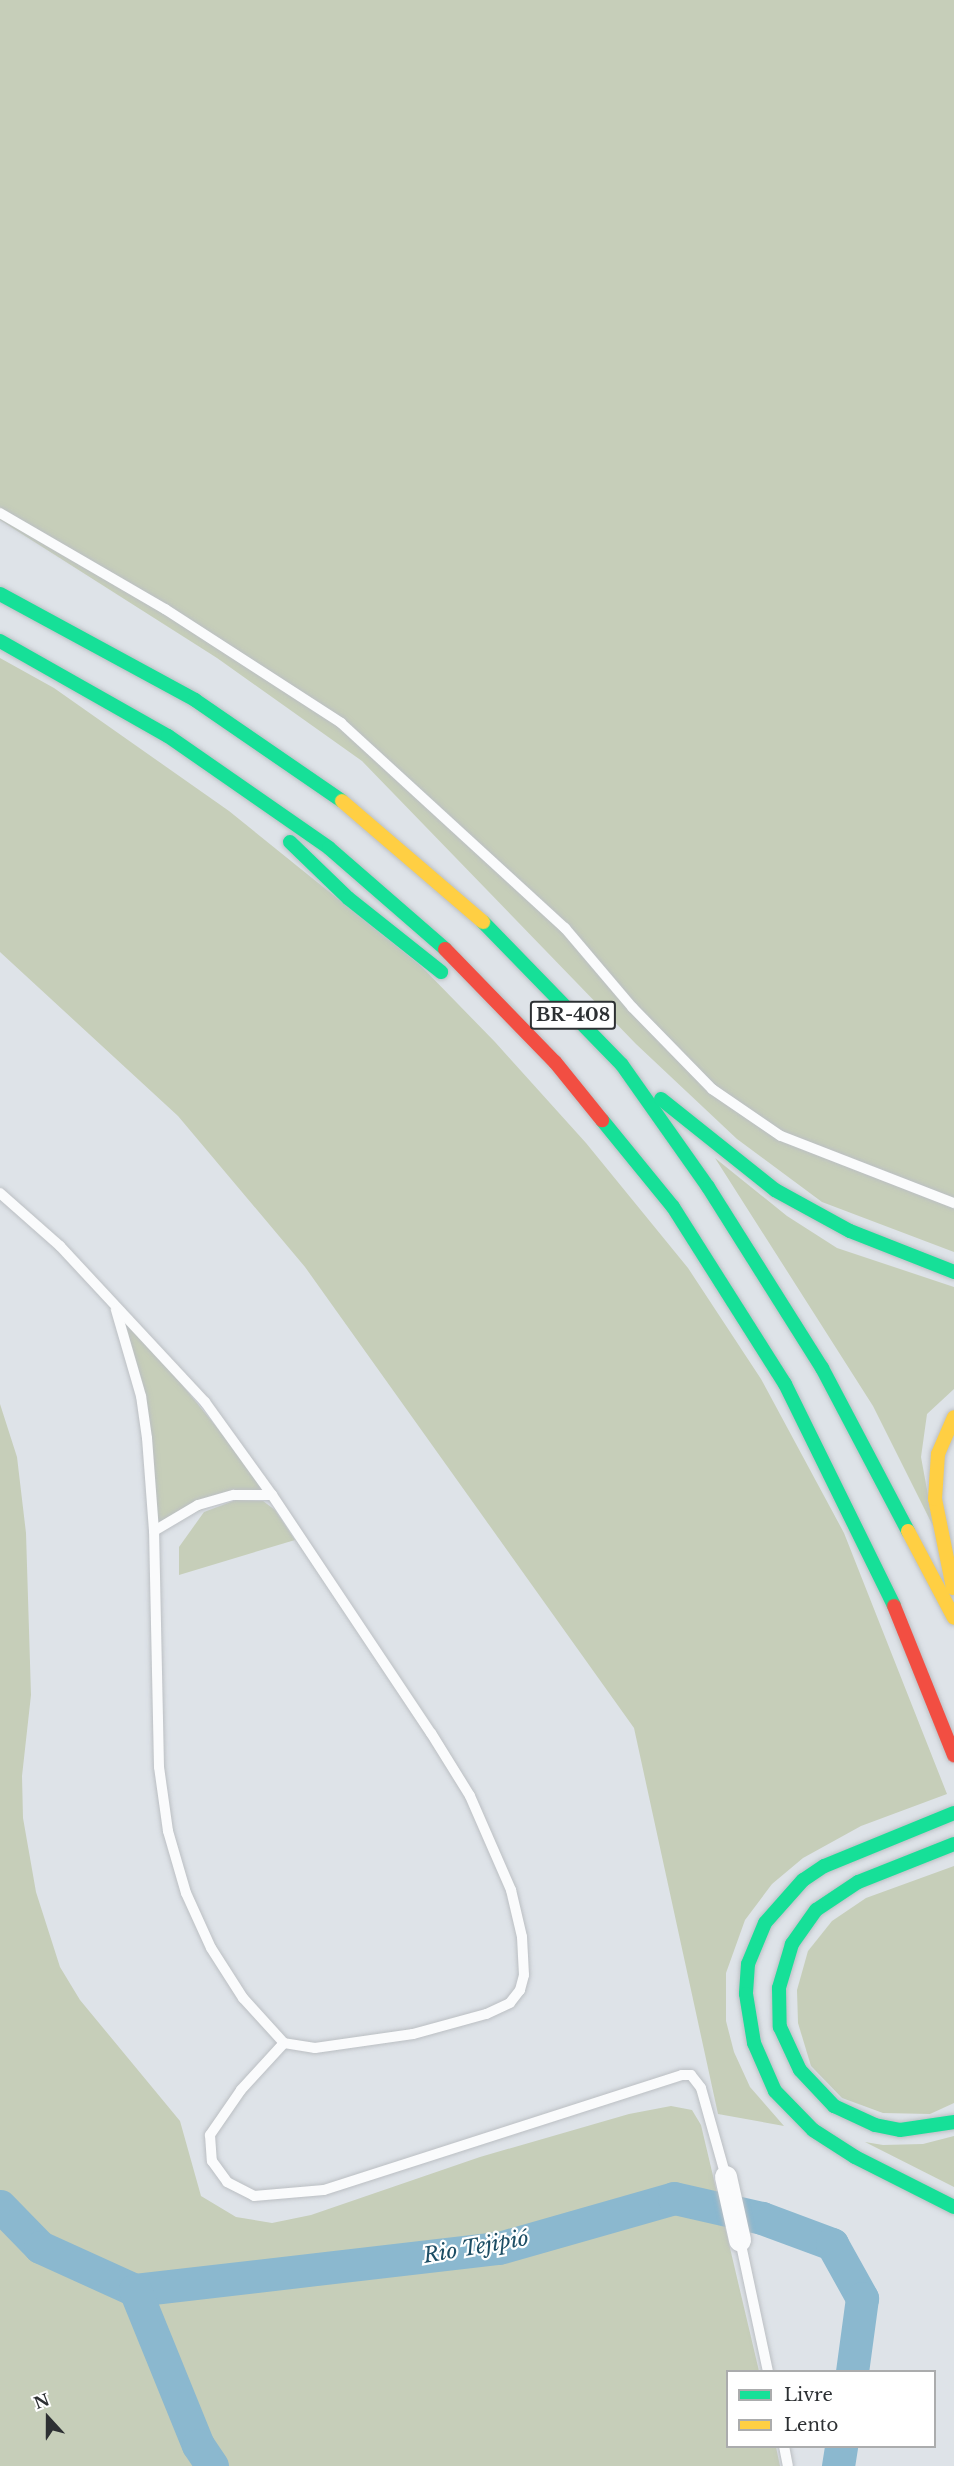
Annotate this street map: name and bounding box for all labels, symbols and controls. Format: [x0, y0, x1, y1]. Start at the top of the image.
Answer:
road number: BR-408 [530, 1000, 616, 1030]
water label: Rio Tejipió [421, 2225, 531, 2269]
legend [726, 2370, 936, 2448]
text: Livre [784, 2384, 833, 2406]
north arrow [18, 2388, 78, 2448]
text: N [31, 2389, 52, 2413]
text: Lento [784, 2414, 838, 2436]

